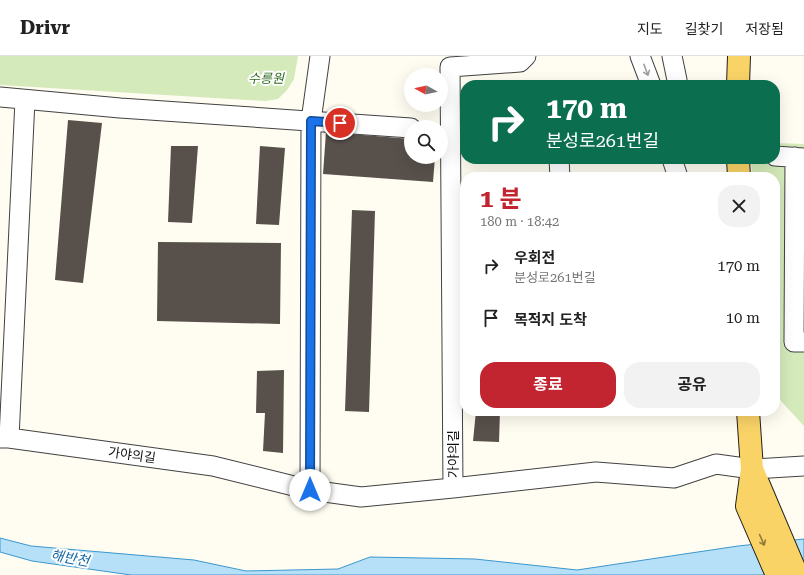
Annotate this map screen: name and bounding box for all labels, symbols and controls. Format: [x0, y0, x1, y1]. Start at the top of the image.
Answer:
text: Drivr [20, 16, 70, 39]
text: 지도 [637, 21, 663, 37]
text: 길찾기 [685, 21, 723, 37]
text: 저장됨 [745, 21, 784, 37]
one-way arrow [642, 64, 650, 76]
north arrow [404, 68, 448, 112]
map controls [404, 68, 448, 164]
park label: 수릉원 [248, 71, 285, 86]
text: 170 m [546, 92, 627, 125]
icon: right [480, 96, 532, 148]
pin [323, 106, 357, 140]
icon: arrive [329, 112, 351, 134]
button: search [404, 120, 448, 164]
text: 분성로261번길 [546, 130, 659, 151]
text: 1 분 [480, 185, 522, 213]
button: close [718, 185, 760, 227]
text: 180 m · 18:42 [480, 214, 559, 229]
text: 우회전 [514, 249, 555, 267]
icon: right [480, 255, 502, 277]
text: 170 m [717, 257, 760, 275]
text: 분성로261번길 [514, 270, 596, 285]
icon: arrive [480, 307, 502, 329]
text: 10 m [726, 309, 760, 327]
text: 목적지 도착 [514, 311, 587, 329]
button: 종료 [480, 362, 616, 408]
button: 공유 [624, 362, 760, 408]
street label: 가야의길 [446, 430, 461, 478]
street label: 가야의길 [107, 444, 157, 466]
position arrow [289, 469, 331, 511]
one-way arrow [759, 534, 766, 546]
water label: 해반천 [50, 547, 92, 569]

